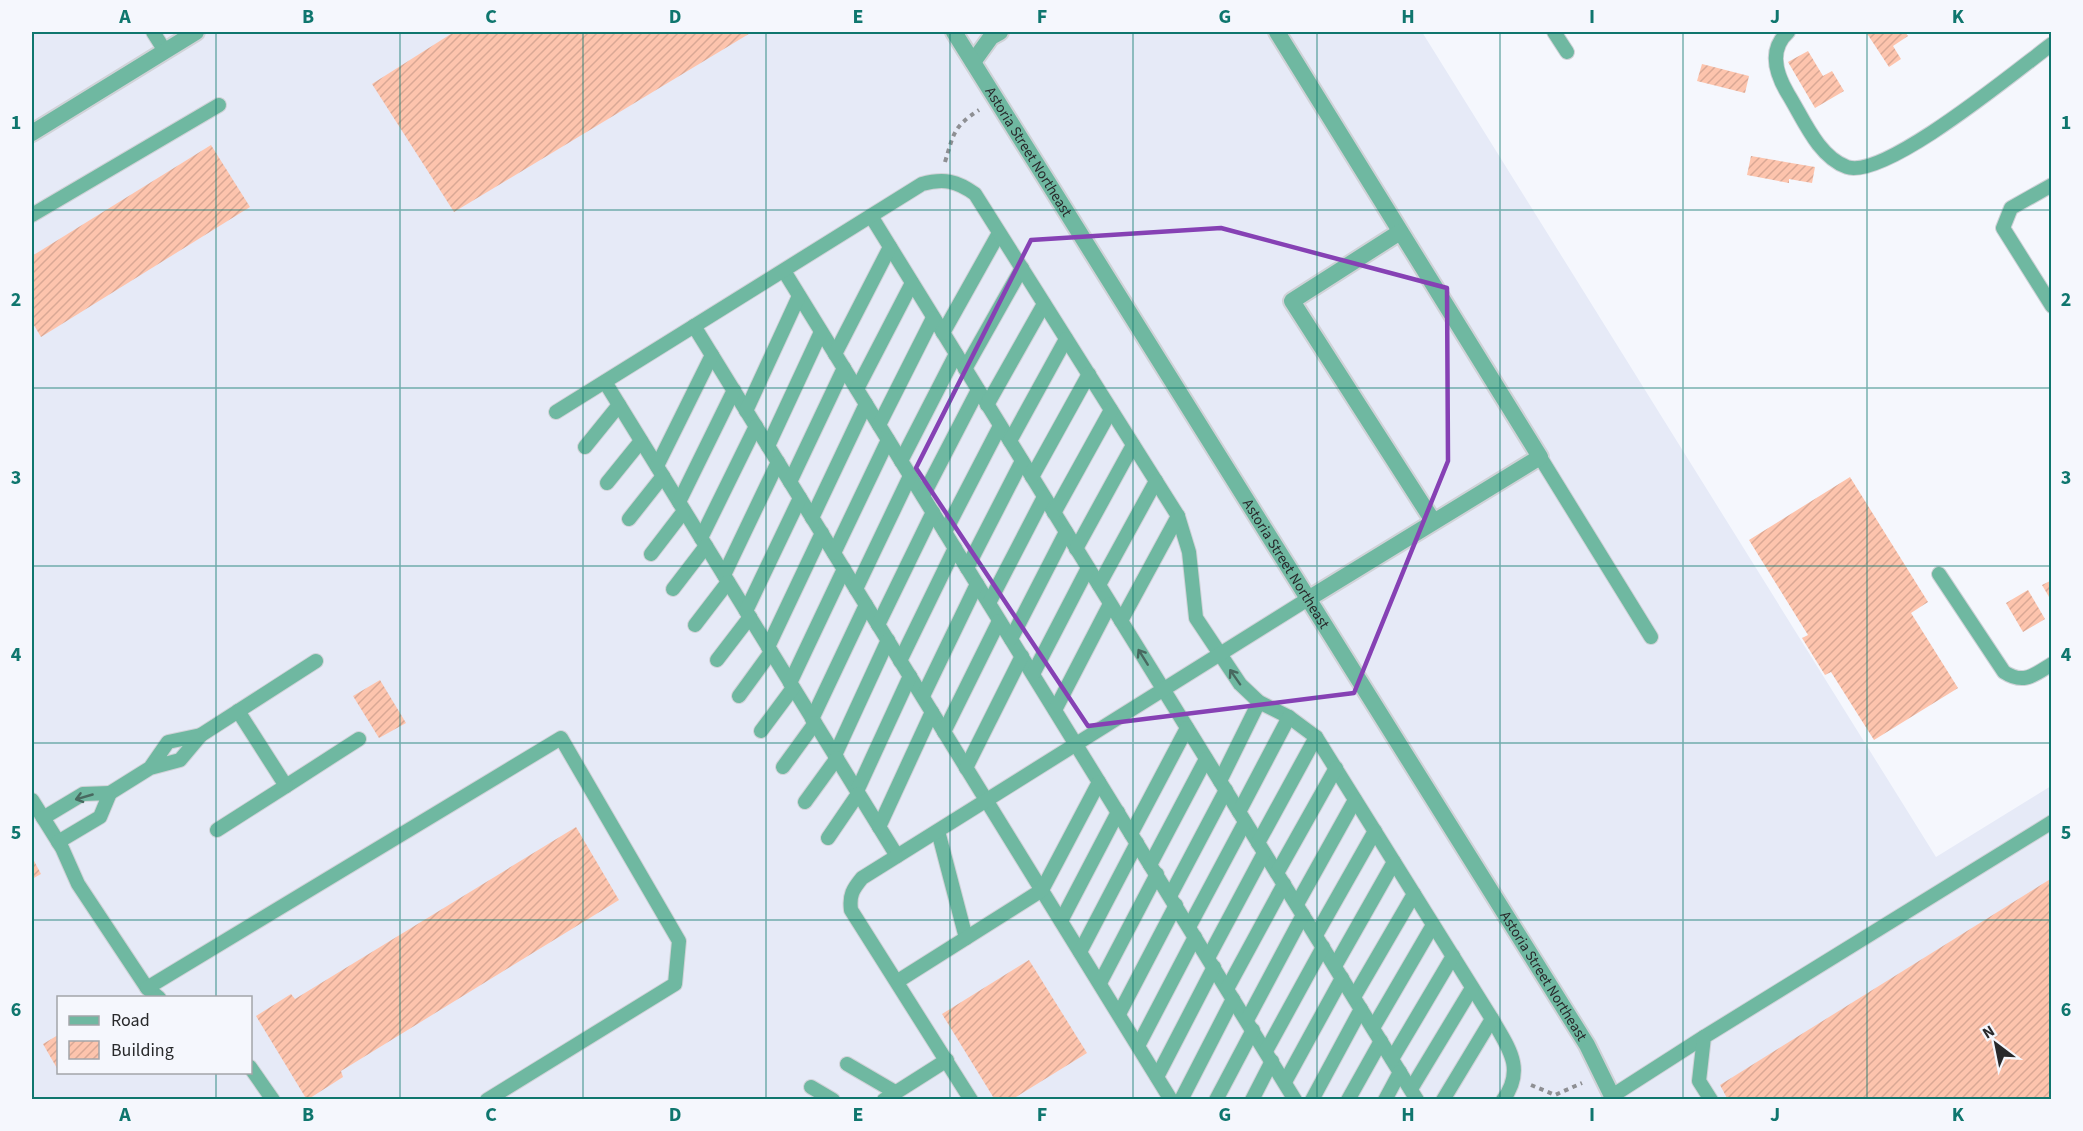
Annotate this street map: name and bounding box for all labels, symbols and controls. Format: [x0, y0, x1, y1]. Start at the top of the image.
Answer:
text: A [118, 3, 131, 31]
text: B [302, 3, 314, 31]
text: C [485, 3, 497, 31]
text: D [669, 3, 681, 31]
text: E [853, 3, 863, 31]
text: F [1037, 3, 1047, 31]
text: G [1219, 3, 1231, 31]
text: H [1401, 3, 1415, 31]
text: I [1589, 3, 1595, 31]
text: J [1770, 3, 1780, 31]
text: K [1952, 3, 1965, 31]
street label: Astoria Street Northeast [980, 83, 1077, 221]
text: 1 [11, 109, 21, 137]
text: 1 [2061, 109, 2071, 137]
text: 2 [11, 286, 21, 314]
text: 2 [2061, 286, 2071, 314]
text: 3 [11, 464, 21, 492]
text: 3 [2061, 464, 2071, 492]
street label: Astoria Street Northeast [1237, 495, 1334, 633]
text: 4 [11, 641, 22, 669]
text: 4 [2061, 641, 2072, 669]
one-way arrow [1137, 649, 1149, 666]
one-way arrow [1229, 669, 1241, 686]
one-way arrow [75, 792, 94, 803]
text: 5 [11, 819, 21, 847]
text: 5 [2061, 819, 2071, 847]
street label: Astoria Street Northeast [1495, 907, 1592, 1045]
text: 6 [11, 996, 21, 1024]
legend [57, 996, 252, 1074]
text: 6 [2061, 996, 2071, 1024]
text: Road [111, 1008, 150, 1033]
north arrow [1966, 1014, 2026, 1074]
text: N [1978, 1020, 1999, 1044]
text: Building [111, 1038, 174, 1063]
text: A [118, 1101, 131, 1129]
text: B [302, 1101, 314, 1129]
text: C [485, 1101, 497, 1129]
text: D [669, 1101, 681, 1129]
text: E [853, 1101, 863, 1129]
text: F [1037, 1101, 1047, 1129]
text: G [1219, 1101, 1231, 1129]
text: H [1401, 1101, 1415, 1129]
text: I [1589, 1101, 1595, 1129]
text: J [1770, 1101, 1780, 1129]
text: K [1952, 1101, 1965, 1129]

